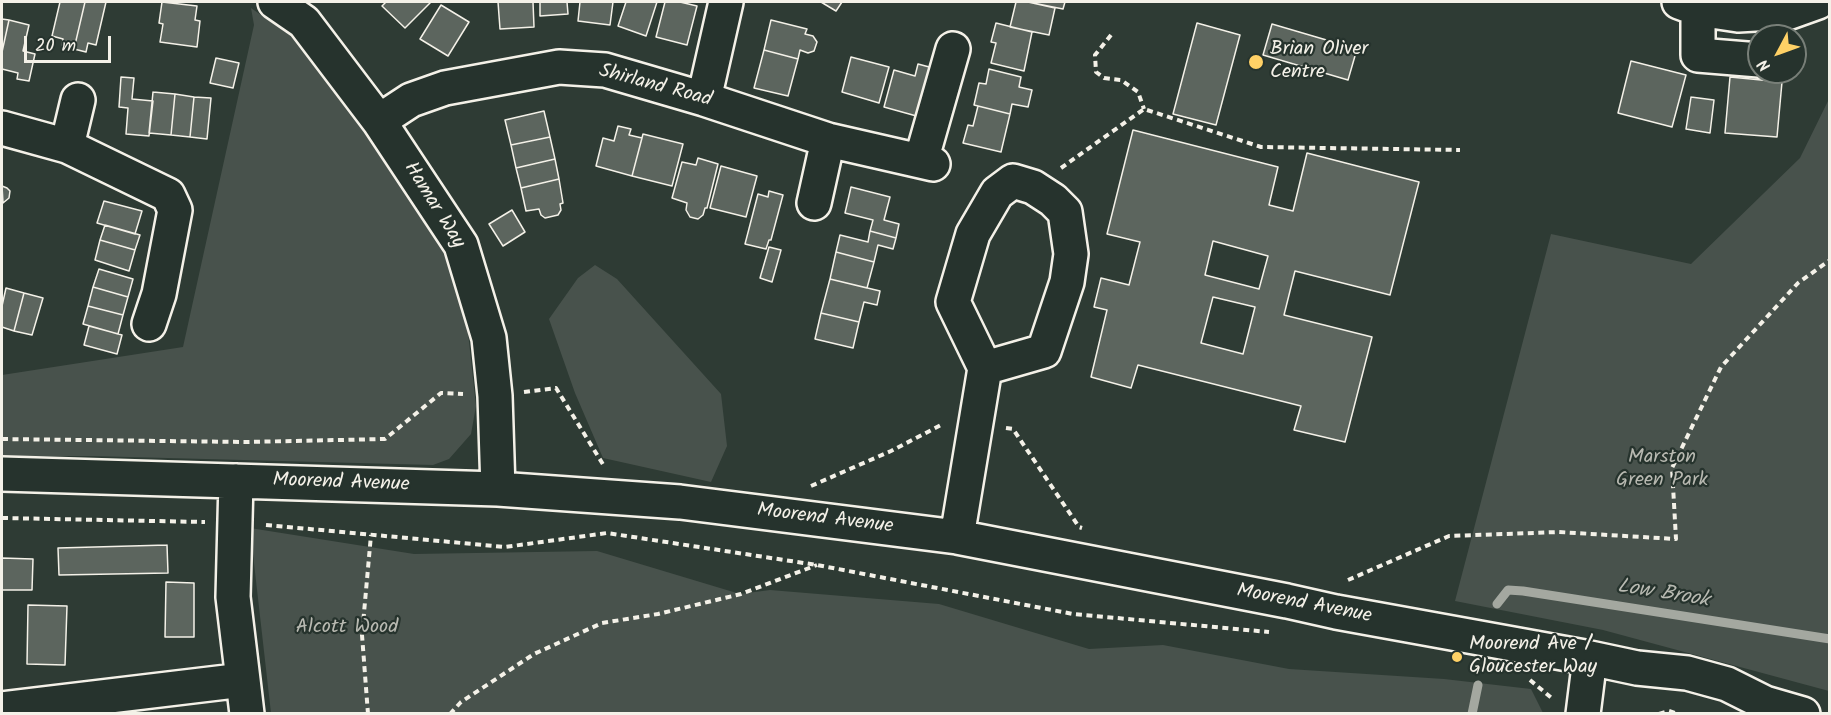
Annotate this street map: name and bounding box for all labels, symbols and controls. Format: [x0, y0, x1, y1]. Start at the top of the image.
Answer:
scale bar [27, 24, 114, 62]
north arrow [1747, 24, 1807, 84]
text: 20 m [35, 32, 76, 61]
place label: Brian Oliver Centre [1270, 39, 1368, 86]
marker: Brian Oliver Centre [1247, 53, 1265, 71]
text: N [1752, 53, 1777, 77]
street label: Shirland Road [596, 60, 714, 114]
street label: Hamar Way [397, 158, 469, 254]
park label: Marston Green Park [1616, 447, 1708, 494]
street label: Moorend Avenue [272, 470, 410, 498]
street label: Moorend Avenue [756, 500, 894, 540]
water label: Low Brook [1615, 575, 1711, 615]
street label: Moorend Avenue [1234, 580, 1374, 630]
park label: Alcott Wood [296, 617, 398, 641]
place label: Moorend Ave / Gloucester Way [1469, 634, 1597, 681]
marker: Moorend Ave / Gloucester Way [1450, 650, 1464, 664]

